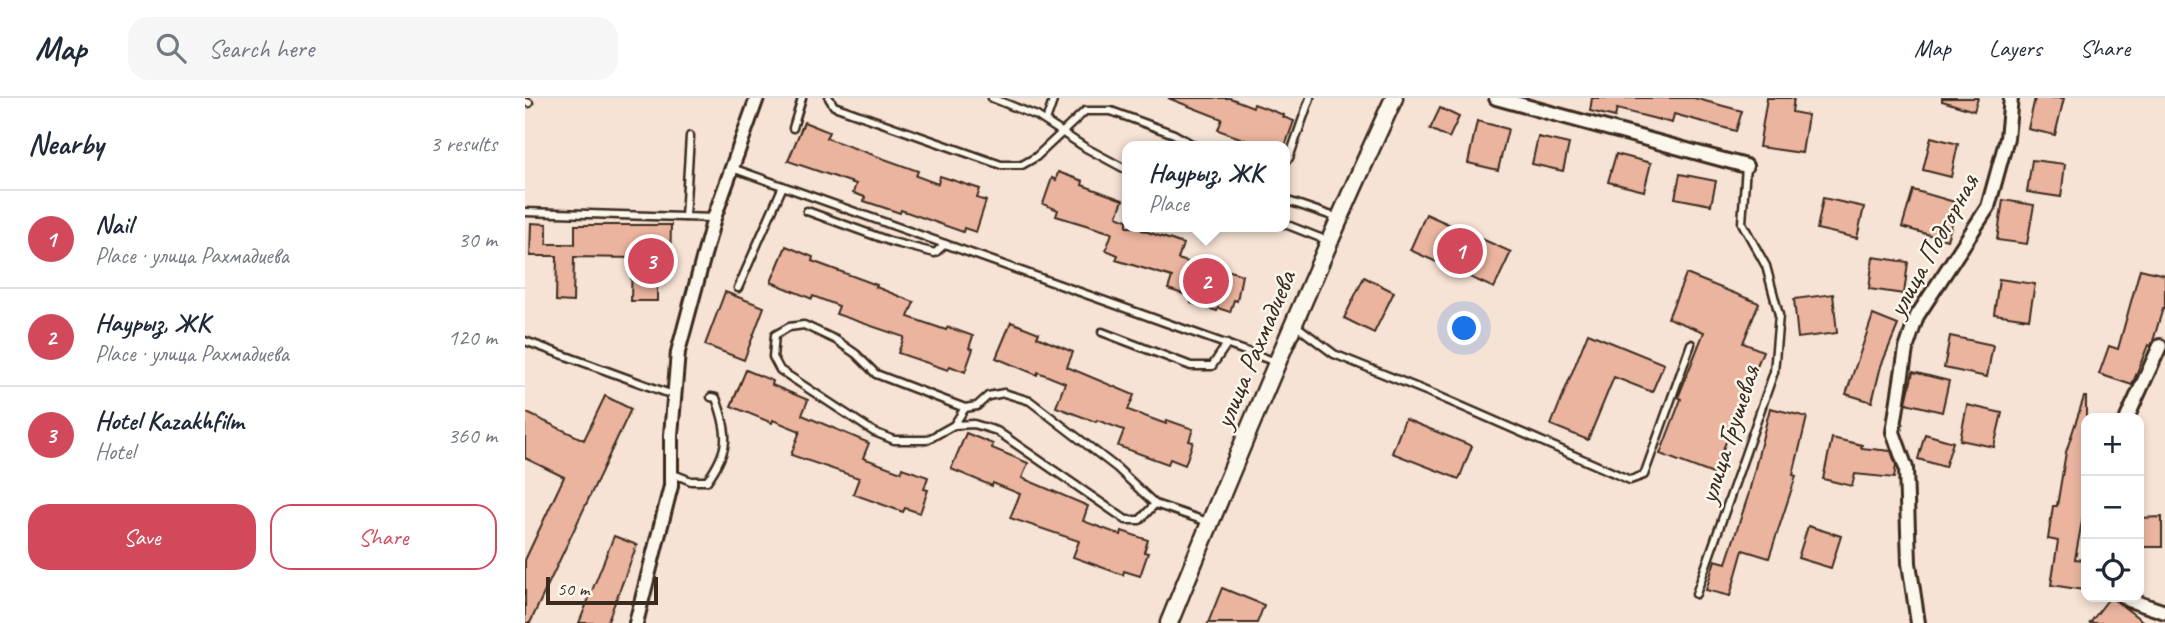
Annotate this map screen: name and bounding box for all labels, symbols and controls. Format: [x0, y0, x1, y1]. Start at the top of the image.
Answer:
search box [128, 17, 618, 80]
text: Map [35, 27, 86, 69]
icon: search [152, 29, 190, 67]
text: Search here [208, 32, 314, 65]
text: Map [1914, 33, 1951, 63]
text: Layers [1989, 33, 2042, 63]
text: Share [2080, 33, 2130, 63]
text: Nearby [28, 125, 104, 163]
text: 3 results [430, 129, 497, 158]
popup [1122, 141, 1290, 232]
text: Наурыз, ЖК [1148, 156, 1264, 189]
street label: улица Подгорная [1878, 167, 1986, 325]
text: Place [1148, 189, 1189, 218]
text: Nail [95, 208, 132, 241]
text: 1 [46, 225, 56, 254]
text: 30 m [458, 225, 497, 254]
pin: 1 [1437, 225, 1483, 277]
pin: 3 [628, 235, 674, 287]
text: Place · улица Рахмадиева [95, 241, 289, 270]
pin: 2 [1183, 255, 1229, 307]
street label: улица Рахмадиева [1205, 264, 1304, 435]
text: Наурыз, ЖК [95, 306, 210, 339]
your location [1447, 311, 1481, 345]
text: 2 [46, 323, 56, 352]
text: 120 m [448, 323, 497, 352]
text: Place · улица Рахмадиева [95, 339, 289, 368]
street label: улица Грушевая [1689, 360, 1768, 510]
text: Hotel Kazakhfilm [95, 404, 244, 437]
map controls [2081, 413, 2144, 602]
button: + [2081, 413, 2144, 476]
text: 3 [46, 421, 56, 450]
text: 360 m [448, 421, 497, 450]
text: Hotel [95, 437, 135, 466]
button: − [2081, 476, 2144, 539]
button: Save [28, 504, 256, 570]
button: Share [270, 504, 497, 570]
button: locate [2081, 539, 2144, 602]
scale bar [546, 574, 658, 606]
text: 50 m [557, 577, 589, 601]

